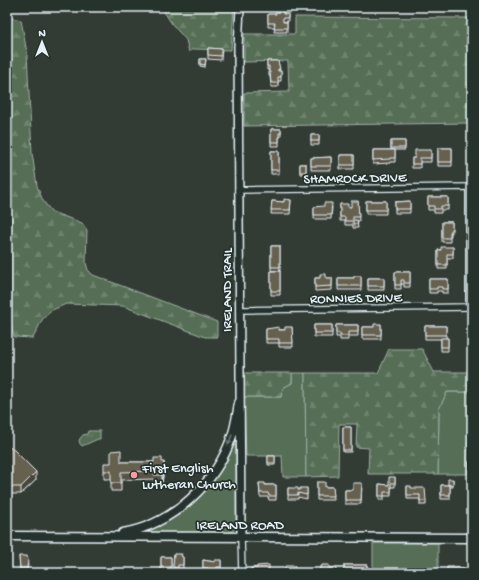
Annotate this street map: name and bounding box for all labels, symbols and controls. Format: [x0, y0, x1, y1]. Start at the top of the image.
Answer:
north arrow [22, 22, 62, 62]
text: N [38, 28, 46, 40]
street label: SHAMROCK DRIVE [303, 170, 408, 189]
street label: IRELAND TRAIL [220, 247, 237, 332]
street label: RONNIES DRIVE [310, 290, 404, 309]
one-way arrow [227, 435, 233, 447]
place label: First English Lutheran Church [141, 461, 236, 494]
marker: First English Lutheran Church [129, 470, 139, 480]
street label: IRELAND ROAD [196, 518, 285, 535]

